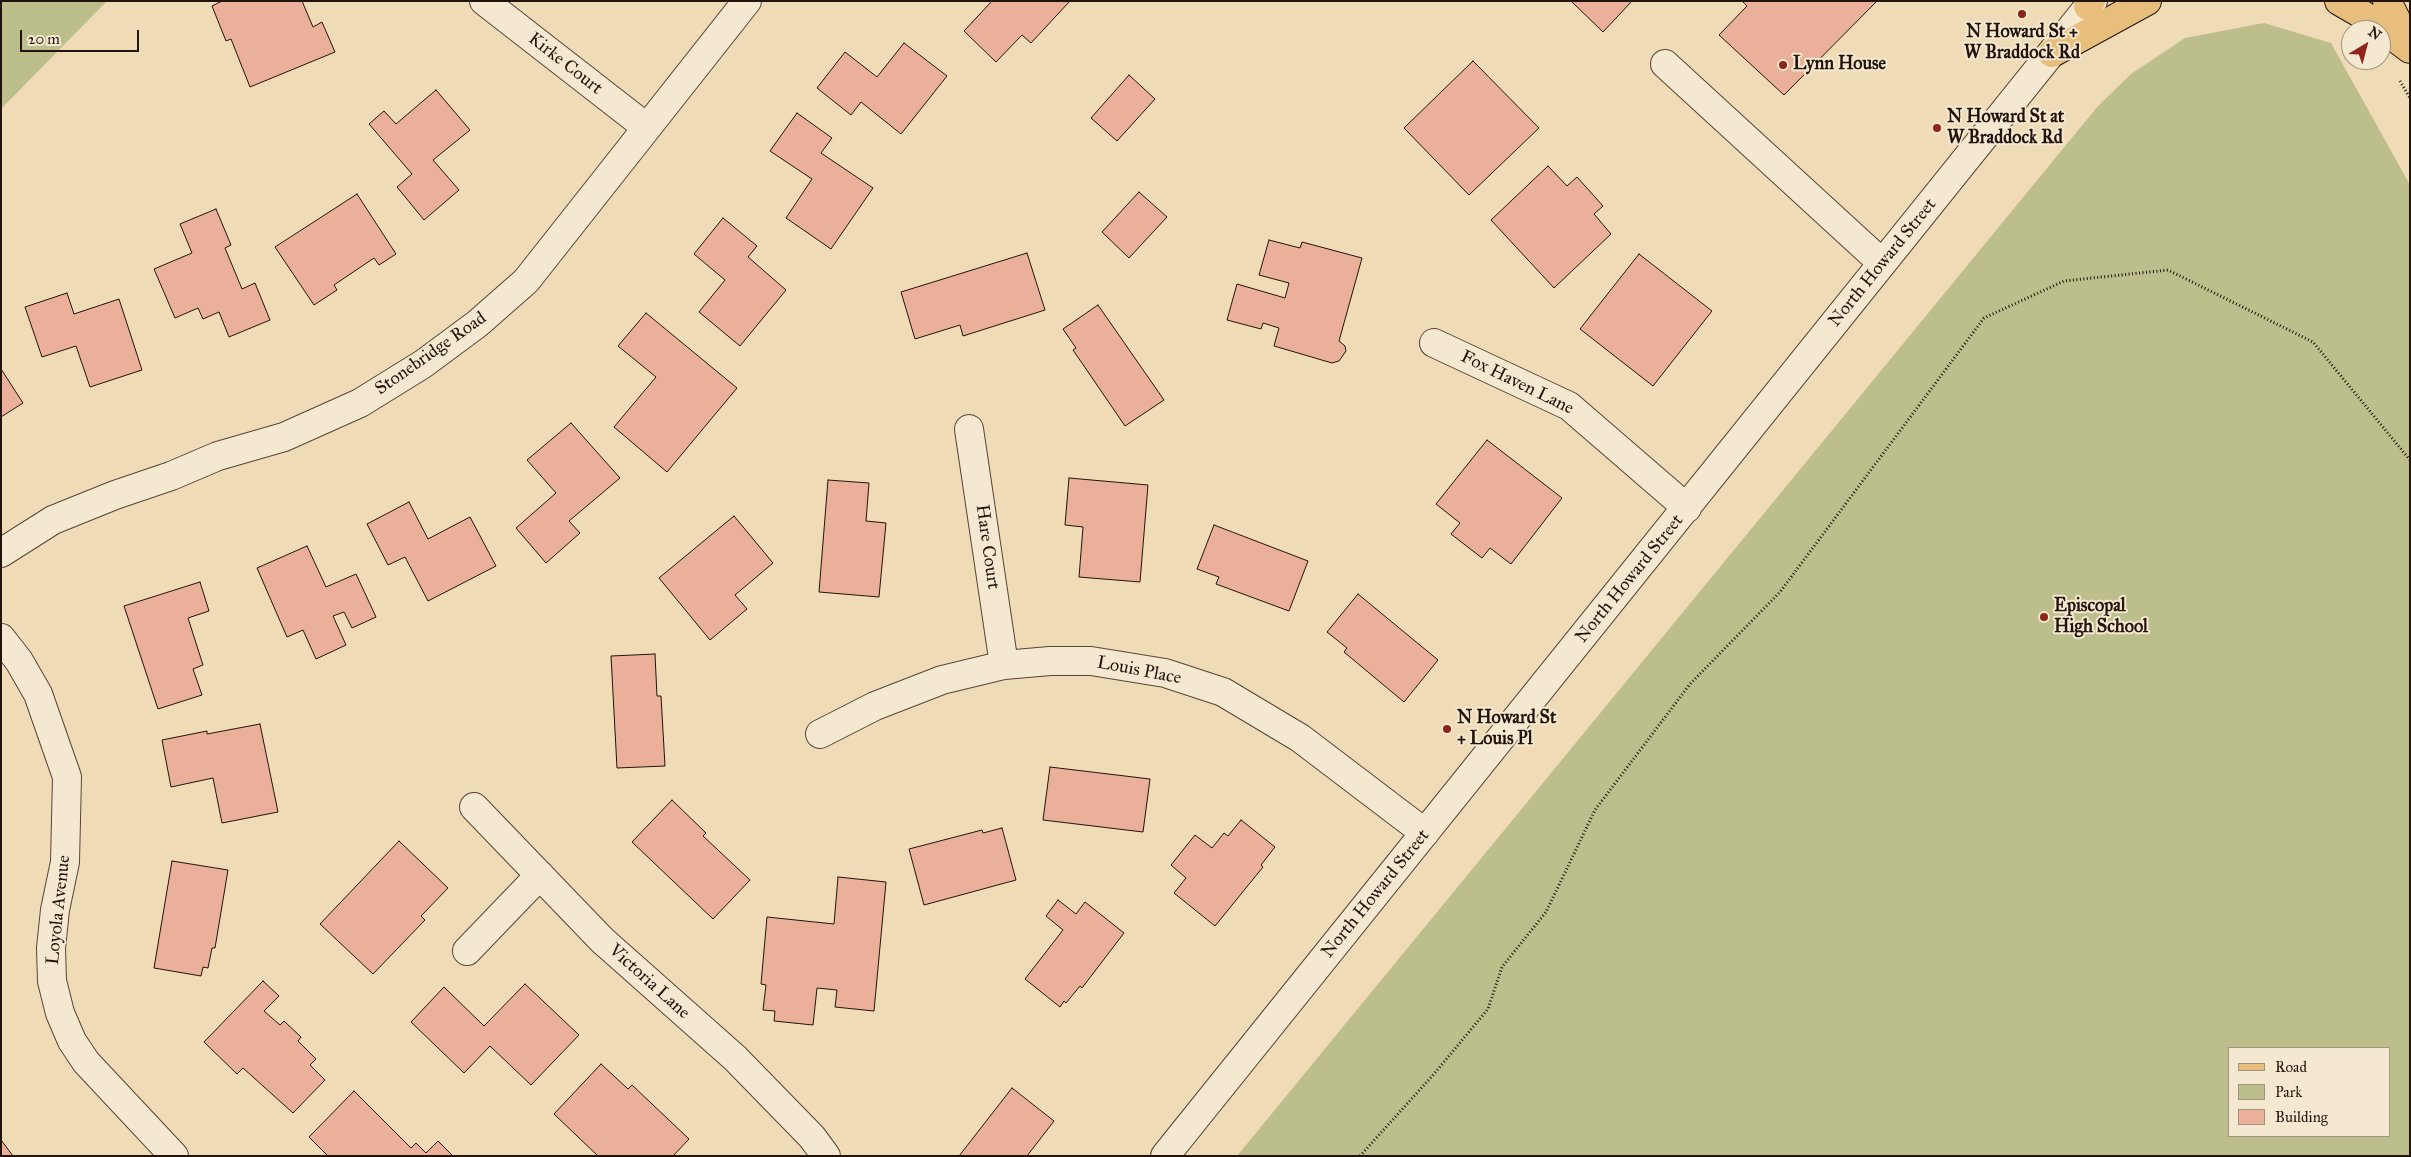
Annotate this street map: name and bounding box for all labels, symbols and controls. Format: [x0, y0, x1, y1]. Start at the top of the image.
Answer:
marker: N Howard St + W Braddock Rd [2016, 8, 2028, 20]
scale bar [22, 20, 141, 52]
north arrow [2341, 20, 2391, 70]
place label: N Howard St + W Braddock Rd [1964, 22, 2080, 64]
text: N [2365, 23, 2385, 44]
street label: Kirke Court [524, 28, 606, 100]
text: 20 m [28, 30, 60, 48]
place label: Lynn House [1793, 54, 1886, 76]
marker: Lynn House [1777, 59, 1789, 71]
place label: N Howard St at W Braddock Rd [1947, 107, 2064, 150]
marker: N Howard St at W Braddock Rd [1931, 122, 1943, 134]
street label: North Howard Street [1825, 194, 1941, 332]
street label: Stonebridge Road [371, 308, 491, 400]
street label: Fox Haven Lane [1457, 346, 1577, 420]
street label: Hare Court [970, 503, 1004, 591]
street label: North Howard Street [1572, 510, 1688, 648]
place label: Episcopal High School [2054, 596, 2148, 638]
marker: Episcopal High School [2038, 611, 2050, 623]
street label: Louis Place [1095, 652, 1183, 690]
place label: N Howard St + Louis Pl [1457, 708, 1556, 751]
marker: N Howard St + Louis Pl [1441, 723, 1453, 735]
street label: North Howard Street [1318, 825, 1434, 963]
street label: Loyola Avenue [43, 854, 75, 966]
street label: Victoria Lane [604, 940, 694, 1024]
legend [2228, 1047, 2391, 1137]
text: Road [2275, 1058, 2307, 1076]
text: Park [2275, 1083, 2302, 1101]
text: Building [2275, 1108, 2328, 1126]

